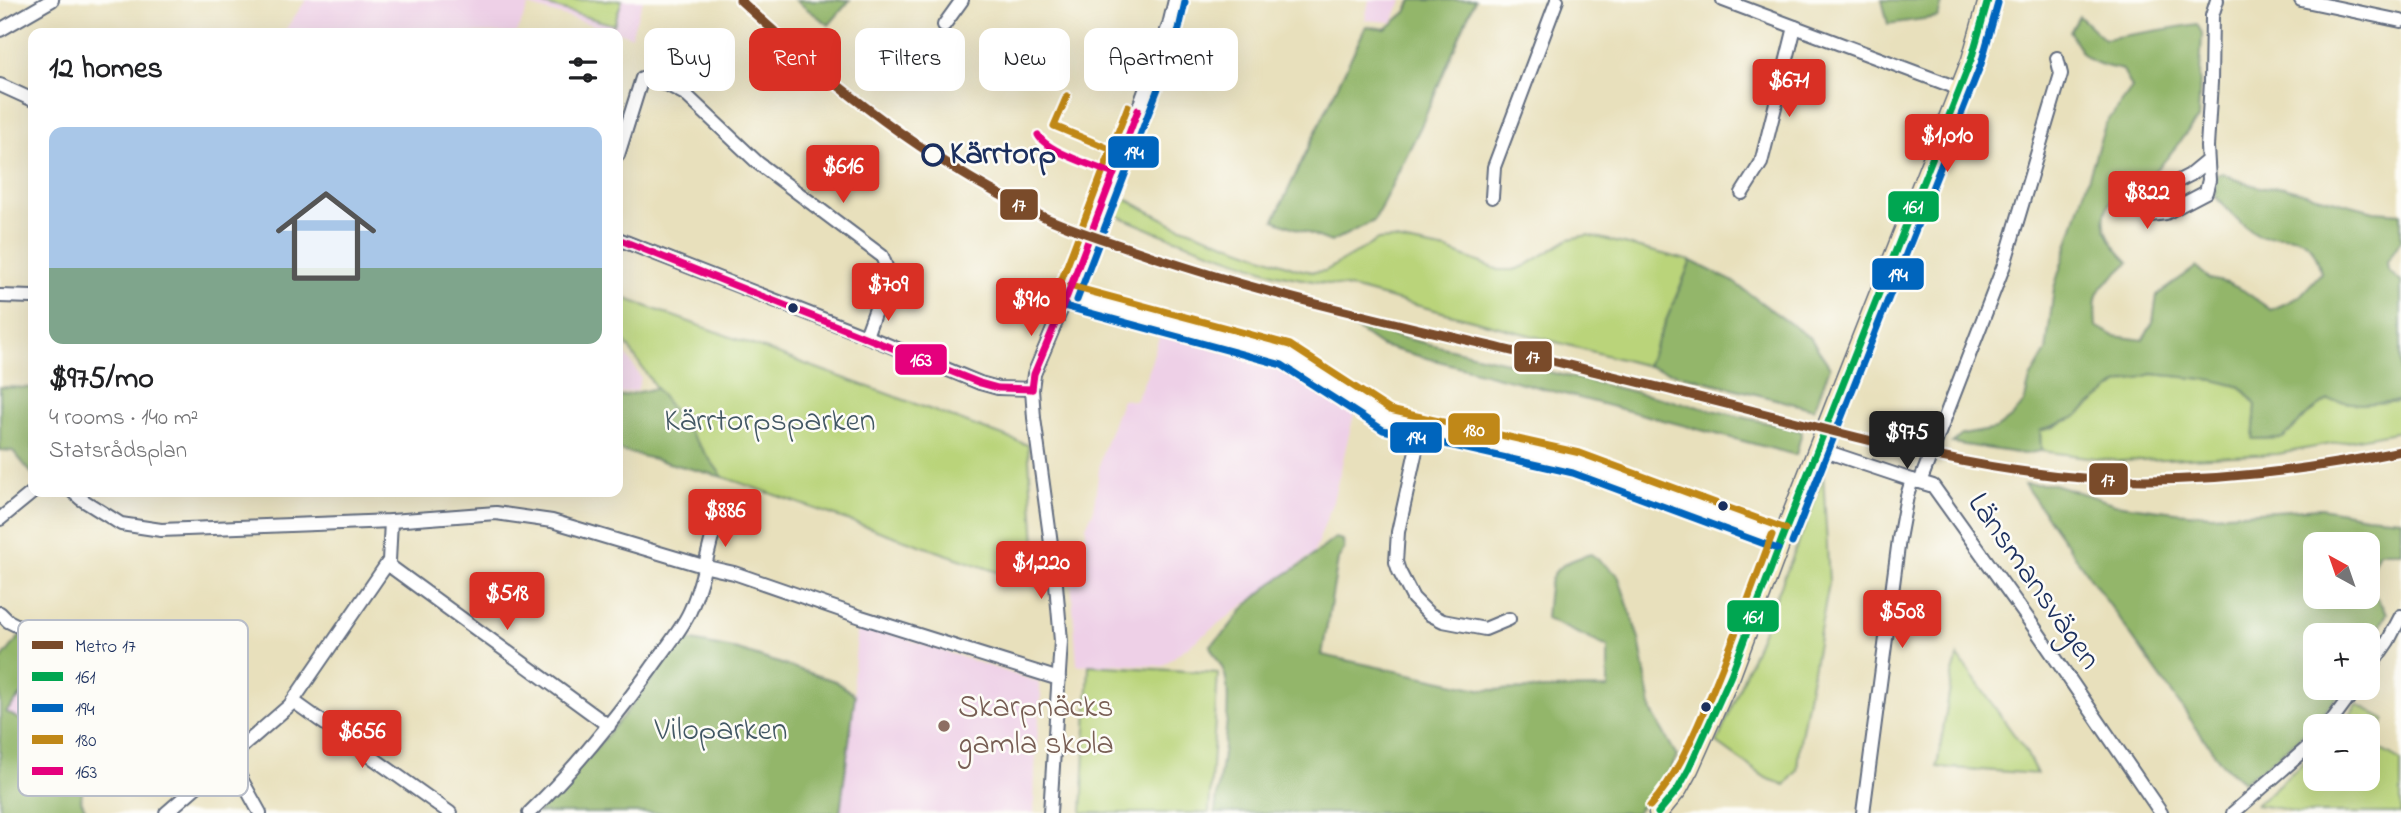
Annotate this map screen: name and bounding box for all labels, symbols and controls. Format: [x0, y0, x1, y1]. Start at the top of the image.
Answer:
chip: Buy [644, 28, 735, 91]
chip: Rent [749, 28, 841, 91]
chip: Filters [855, 28, 965, 91]
chip: New [979, 28, 1070, 91]
chip: Apartment [1084, 28, 1238, 91]
text: 12 homes [49, 48, 163, 92]
icon: filters [564, 51, 602, 89]
pin: $671 [1748, 60, 1830, 119]
text: $671 [1769, 65, 1809, 98]
pin: $1,010 [1890, 114, 2004, 174]
text: $1,010 [1921, 120, 1973, 153]
place label: Kärrtorp [950, 132, 1056, 179]
line badge: 194 [1107, 135, 1160, 169]
text: 194 [1124, 141, 1144, 168]
marker: Kärrtorp [922, 144, 944, 166]
pin: $616 [802, 146, 884, 205]
text: $616 [822, 151, 864, 184]
pin: $822 [2106, 172, 2188, 231]
icon: home [263, 173, 389, 299]
text: $822 [2124, 177, 2170, 210]
line badge: 17 [999, 188, 1039, 221]
line badge: 161 [1887, 190, 1940, 223]
text: 17 [1012, 193, 1026, 220]
text: 161 [1903, 195, 1923, 222]
line badge: 194 [1871, 257, 1925, 291]
text: 194 [1888, 263, 1908, 290]
pin: $709 [847, 264, 929, 323]
text: $709 [868, 269, 908, 302]
pin: $910 [990, 278, 1072, 338]
text: $910 [1012, 284, 1050, 317]
unlabelled marker [786, 301, 800, 315]
line badge: 17 [1513, 340, 1553, 373]
line badge: 163 [894, 343, 948, 376]
text: 17 [1526, 345, 1540, 372]
text: 163 [910, 348, 932, 375]
text: $975/mo [49, 358, 154, 402]
park label: Kärrtorpsparken [664, 399, 876, 446]
text: 4 rooms · 140 m² [49, 402, 198, 435]
line badge: 180 [1447, 412, 1501, 446]
pin: $975 [1866, 412, 1948, 471]
text: $975 [1885, 417, 1929, 450]
text: 180 [1463, 418, 1485, 445]
line badge: 194 [1389, 421, 1443, 454]
text: 194 [1406, 426, 1426, 453]
text: Statsrådsplan [49, 435, 187, 468]
line badge: 17 [2088, 462, 2129, 496]
text: 17 [2101, 468, 2115, 495]
street label: Länsmansvägen [1954, 484, 2112, 680]
pin: $886 [684, 490, 766, 549]
text: $886 [704, 495, 746, 528]
unlabelled marker [1716, 499, 1730, 513]
north arrow [2303, 532, 2380, 609]
map controls [2303, 532, 2380, 791]
pin: $1,220 [984, 542, 1098, 601]
text: $1,220 [1012, 547, 1070, 580]
pin: $518 [466, 572, 548, 632]
text: $518 [485, 578, 529, 611]
pin: $508 [1861, 590, 1943, 650]
text: $508 [1879, 596, 1925, 629]
line badge: 161 [1726, 599, 1780, 633]
text: 161 [1743, 605, 1763, 632]
legend [18, 620, 248, 796]
button: + [2303, 623, 2380, 700]
text: Metro 17 [75, 634, 136, 661]
text: 161 [75, 665, 95, 692]
place label: Skarpnäcks gamla skola [957, 685, 1114, 769]
text: 194 [75, 697, 95, 724]
unlabelled marker [1699, 700, 1713, 714]
park label: Viloparken [653, 708, 788, 755]
pin: $656 [321, 710, 403, 770]
button: − [2303, 714, 2380, 791]
text: $656 [338, 716, 386, 749]
marker: Skarpnäcks gamla skola [936, 718, 952, 734]
text: 180 [75, 728, 96, 755]
text: 163 [75, 760, 97, 787]

